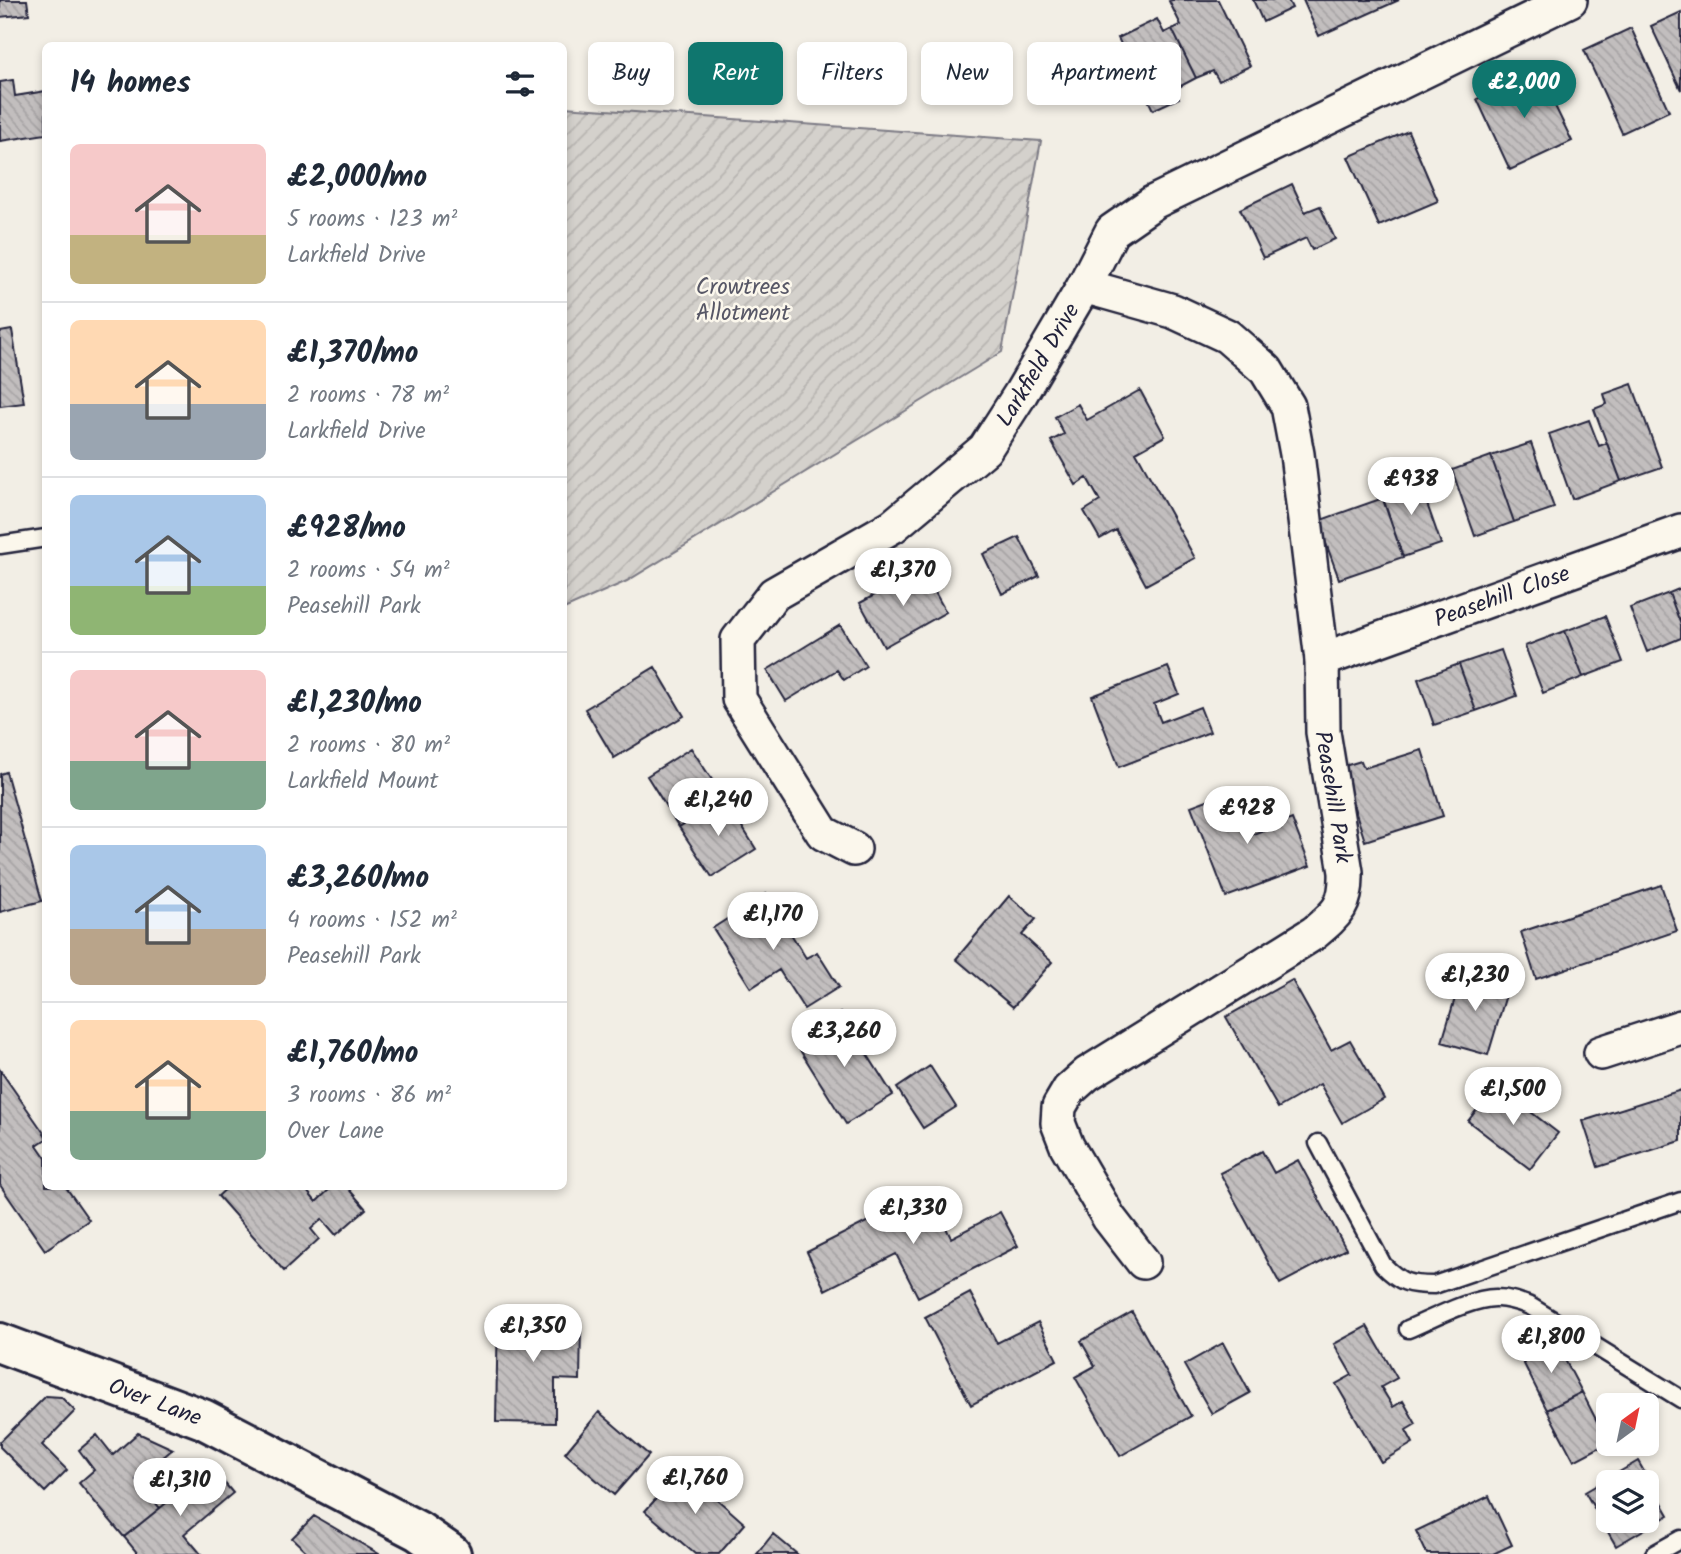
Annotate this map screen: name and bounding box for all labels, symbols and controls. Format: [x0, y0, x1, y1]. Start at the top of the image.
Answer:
chip: Buy [588, 42, 674, 105]
chip: Rent [688, 42, 783, 105]
chip: Filters [797, 42, 907, 105]
chip: New [921, 42, 1013, 105]
chip: Apartment [1027, 42, 1181, 105]
text: 14 homes [70, 60, 191, 108]
pin: £2,000 [1467, 60, 1581, 120]
icon: filters [501, 65, 539, 103]
text: £2,000 [1488, 65, 1560, 101]
text: £2,000/mo [287, 154, 427, 202]
icon: home [126, 172, 210, 256]
text: 5 rooms · 123 m² [287, 202, 457, 238]
text: Larkfield Drive [287, 238, 426, 274]
park label: Crowtrees Allotment [696, 270, 791, 332]
street label: Larkfield Drive [988, 297, 1090, 434]
text: £1,370/mo [287, 330, 419, 378]
icon: home [126, 348, 210, 432]
text: 2 rooms · 78 m² [287, 378, 449, 414]
text: Larkfield Drive [287, 414, 426, 450]
pin: £938 [1370, 458, 1452, 517]
text: £938 [1384, 462, 1438, 498]
text: £928/mo [287, 505, 406, 553]
icon: home [126, 523, 210, 607]
pin: £1,370 [846, 548, 960, 608]
text: 2 rooms · 54 m² [287, 553, 450, 589]
text: £1,370 [870, 553, 936, 589]
street label: Peasehill Close [1429, 556, 1575, 638]
text: Peasehill Park [287, 589, 421, 625]
text: £1,230/mo [287, 680, 422, 728]
icon: home [126, 698, 210, 782]
text: 2 rooms · 80 m² [287, 728, 450, 764]
street label: Peasehill Park [1303, 728, 1360, 866]
text: Larkfield Mount [287, 764, 438, 800]
pin: £1,240 [661, 778, 775, 838]
text: £1,240 [684, 783, 752, 819]
pin: £928 [1206, 786, 1288, 846]
text: £928 [1219, 791, 1275, 827]
text: £3,260/mo [287, 855, 429, 903]
icon: home [126, 873, 210, 957]
pin: £1,170 [716, 892, 830, 952]
text: £1,170 [743, 897, 803, 933]
text: 4 rooms · 152 m² [287, 903, 457, 939]
text: Peasehill Park [287, 939, 421, 975]
pin: £1,230 [1418, 954, 1532, 1013]
text: £1,230 [1441, 958, 1509, 994]
pin: £3,260 [787, 1010, 901, 1069]
text: £3,260 [807, 1014, 881, 1050]
text: £1,760/mo [287, 1030, 418, 1078]
icon: home [126, 1048, 210, 1132]
pin: £1,500 [1456, 1068, 1570, 1127]
text: £1,500 [1480, 1072, 1546, 1108]
text: 3 rooms · 86 m² [287, 1078, 451, 1114]
text: Over Lane [287, 1114, 384, 1150]
pin: £1,330 [856, 1186, 970, 1246]
text: £1,330 [880, 1191, 946, 1227]
pin: £1,350 [476, 1304, 590, 1364]
text: £1,350 [500, 1309, 566, 1345]
pin: £1,800 [1494, 1316, 1608, 1375]
text: £1,800 [1518, 1320, 1584, 1356]
street label: Over Lane [103, 1369, 207, 1437]
north arrow [1596, 1393, 1659, 1456]
map controls [1596, 1393, 1659, 1533]
pin: £1,760 [638, 1456, 752, 1516]
pin: £1,310 [123, 1458, 237, 1518]
text: £1,760 [663, 1461, 727, 1497]
text: £1,310 [149, 1463, 211, 1499]
button: layers [1596, 1470, 1659, 1533]

